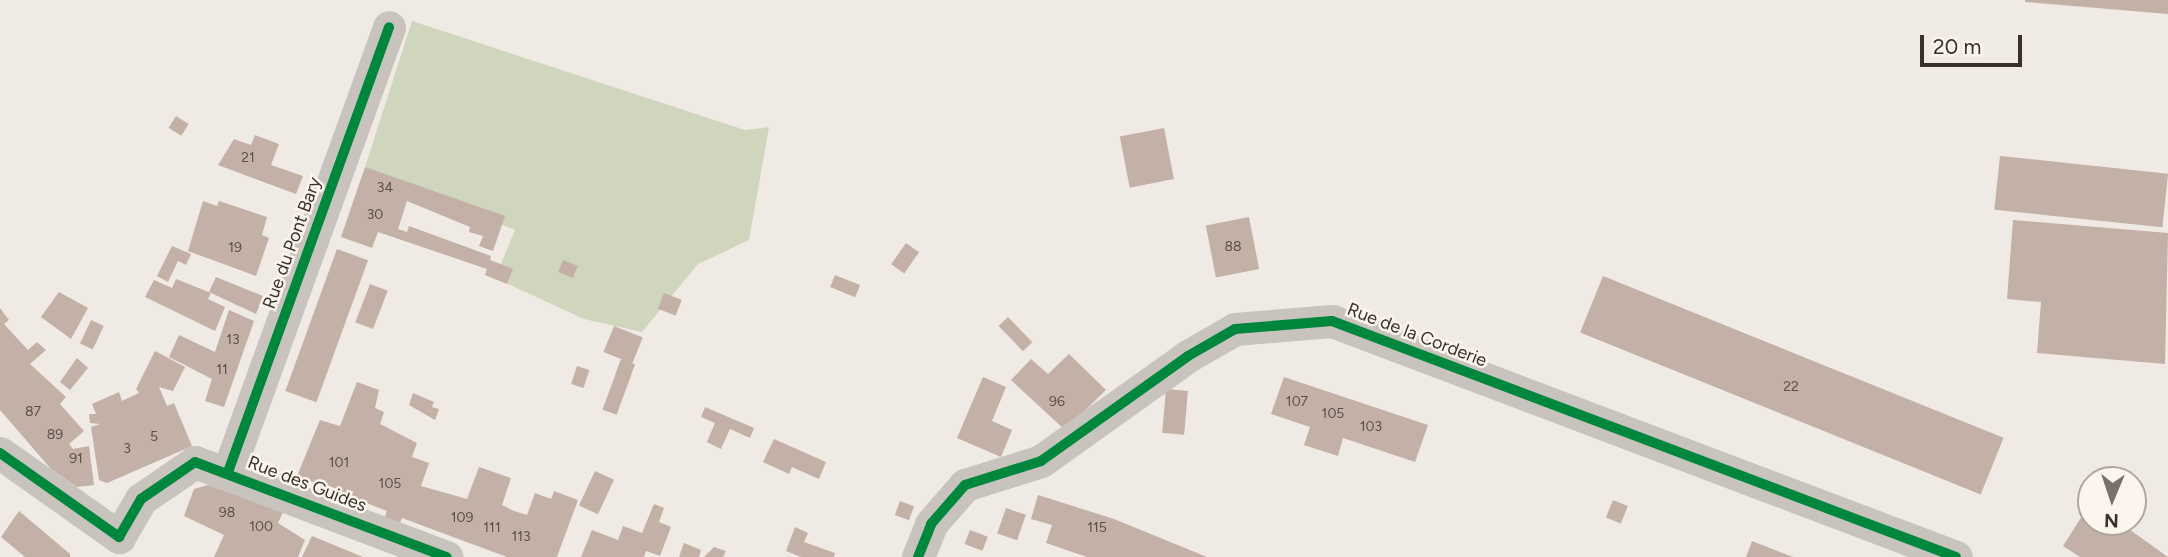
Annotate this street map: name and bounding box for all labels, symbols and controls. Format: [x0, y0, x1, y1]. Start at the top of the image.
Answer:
scale bar [1923, 21, 2024, 65]
text: 20 m [1933, 34, 1981, 59]
house number: 21 [241, 150, 255, 166]
street label: Rue du Pont Bary [258, 174, 326, 312]
house number: 34 [377, 180, 393, 196]
house number: 30 [367, 207, 383, 223]
house number: 88 [1224, 239, 1242, 255]
house number: 19 [228, 240, 242, 256]
street label: Rue de la Corderie [1344, 298, 1490, 372]
house number: 13 [226, 332, 240, 348]
house number: 11 [216, 362, 228, 378]
house number: 22 [1783, 379, 1799, 395]
house number: 96 [1049, 394, 1065, 410]
house number: 107 [1286, 394, 1308, 410]
house number: 87 [25, 404, 41, 420]
house number: 105 [1322, 406, 1344, 422]
house number: 103 [1360, 419, 1382, 435]
house number: 89 [47, 427, 63, 443]
house number: 5 [150, 429, 158, 445]
house number: 3 [123, 441, 131, 457]
house number: 91 [69, 451, 83, 467]
street label: Rue des Guides [245, 451, 369, 517]
house number: 101 [329, 455, 349, 471]
north arrow [2077, 466, 2147, 536]
house number: 105 [379, 476, 401, 492]
house number: 98 [219, 505, 235, 521]
text: N [2104, 509, 2119, 532]
house number: 109 [451, 510, 473, 526]
house number: 100 [249, 519, 273, 535]
house number: 111 [483, 520, 501, 536]
house number: 115 [1087, 520, 1107, 536]
house number: 113 [511, 529, 531, 545]

